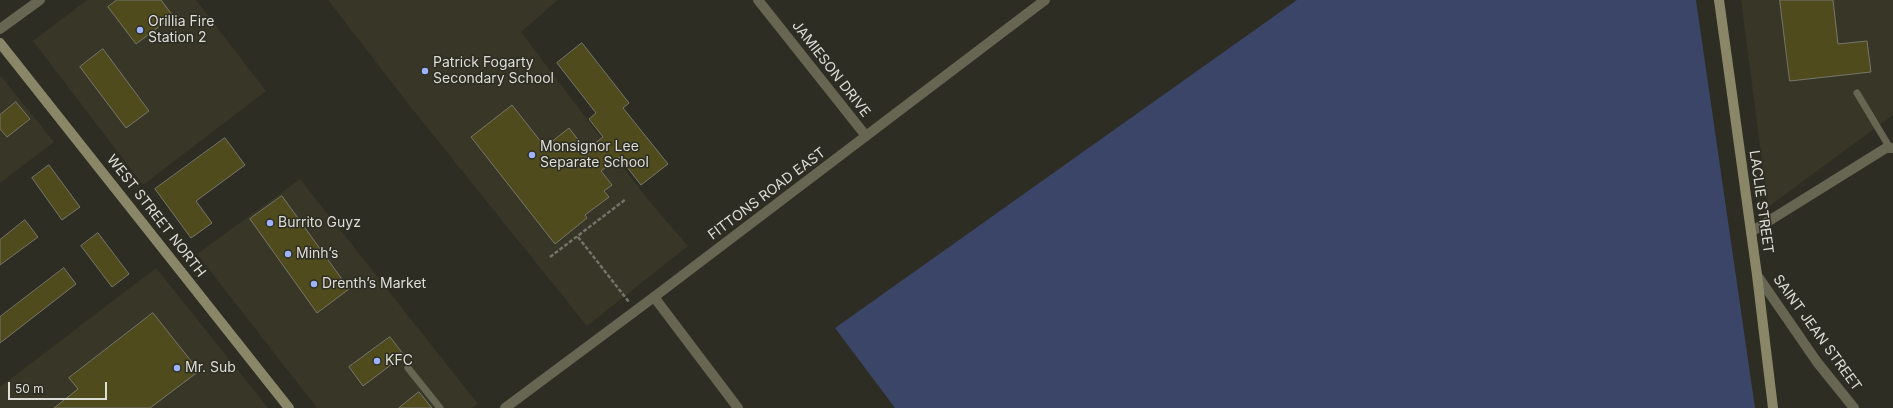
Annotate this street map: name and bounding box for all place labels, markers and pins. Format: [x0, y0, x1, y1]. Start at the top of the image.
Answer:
place label: Orillia Fire Station 2 [148, 14, 214, 46]
marker: Orillia Fire Station 2 [135, 25, 145, 35]
place label: Patrick Fogarty Secondary School [433, 55, 554, 88]
marker: Patrick Fogarty Secondary School [420, 66, 430, 76]
place label: Monsignor Lee Separate School [540, 139, 649, 172]
marker: Monsignor Lee Separate School [527, 150, 537, 160]
place label: Burrito Guyz [278, 215, 361, 231]
marker: Burrito Guyz [265, 218, 275, 228]
place label: Minh’s [296, 246, 338, 262]
marker: Minh’s [283, 249, 293, 259]
place label: Drenth’s Market [322, 276, 426, 292]
marker: Drenth’s Market [309, 279, 319, 289]
place label: KFC [385, 353, 413, 369]
marker: KFC [372, 356, 382, 366]
place label: Mr. Sub [185, 360, 236, 376]
marker: Mr. Sub [172, 363, 182, 373]

